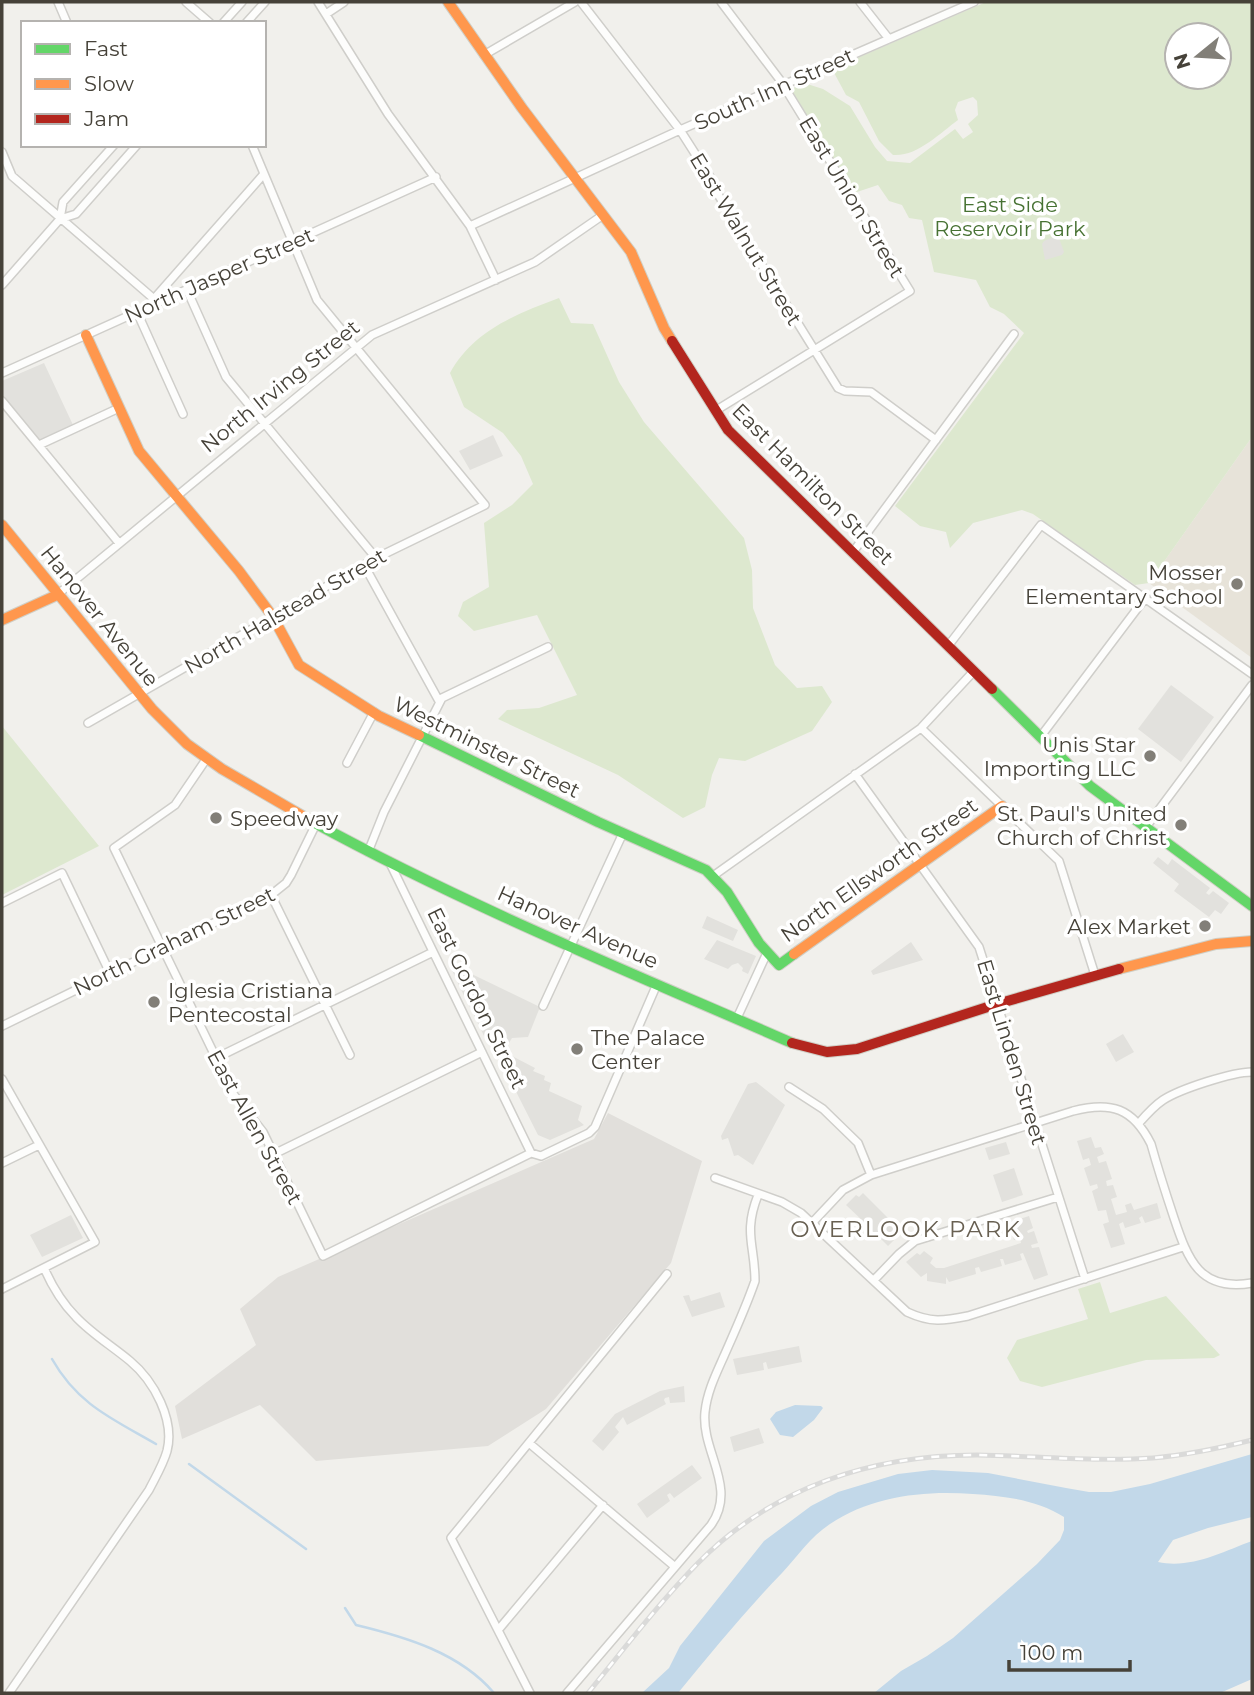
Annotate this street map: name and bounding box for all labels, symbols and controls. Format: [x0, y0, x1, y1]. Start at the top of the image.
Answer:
legend [21, 21, 266, 147]
north arrow [1163, 21, 1233, 91]
text: Fast [84, 36, 128, 61]
street label: South Inn Street [690, 43, 858, 135]
text: N [1169, 50, 1196, 72]
text: Slow [84, 71, 134, 96]
text: Jam [83, 106, 129, 131]
street label: East Union Street [794, 112, 910, 282]
street label: East Walnut Street [685, 148, 807, 330]
park label: East Side Reservoir Park [934, 192, 1086, 241]
street label: North Jasper Street [120, 222, 318, 328]
street label: North Irving Street [196, 314, 364, 458]
street label: East Hamilton Street [727, 398, 899, 570]
street label: Hanover Avenue [36, 541, 164, 691]
street label: North Halstead Street [180, 543, 390, 679]
place label: Mosser Elementary School [1025, 560, 1223, 609]
marker: Mosser Elementary School [1229, 576, 1245, 592]
street label: Westminster Street [390, 691, 584, 803]
place label: Unis Star Importing LLC [984, 732, 1136, 781]
marker: Unis Star Importing LLC [1142, 748, 1158, 764]
street label: North Ellsworth Street [776, 793, 982, 947]
place label: St. Paul's United Church of Christ [997, 801, 1167, 850]
place label: Speedway [230, 806, 339, 831]
marker: Speedway [208, 810, 224, 826]
marker: St. Paul's United Church of Christ [1173, 817, 1189, 833]
street label: Hanover Avenue [494, 880, 662, 974]
street label: North Graham Street [69, 881, 279, 1001]
street label: East Gordon Street [422, 903, 532, 1093]
place label: Alex Market [1067, 914, 1191, 939]
marker: Alex Market [1197, 918, 1213, 934]
street label: East Linden Street [972, 956, 1052, 1148]
place label: Iglesia Cristiana Pentecostal [168, 978, 333, 1027]
marker: Iglesia Cristiana Pentecostal [146, 994, 162, 1010]
place label: The Palace Center [591, 1025, 705, 1074]
marker: The Palace Center [569, 1041, 585, 1057]
street label: East Allen Street [202, 1045, 308, 1209]
district label: OVERLOOK PARK [790, 1215, 1022, 1243]
scale bar [1009, 1628, 1130, 1672]
text: 100 m [1020, 1640, 1083, 1665]

